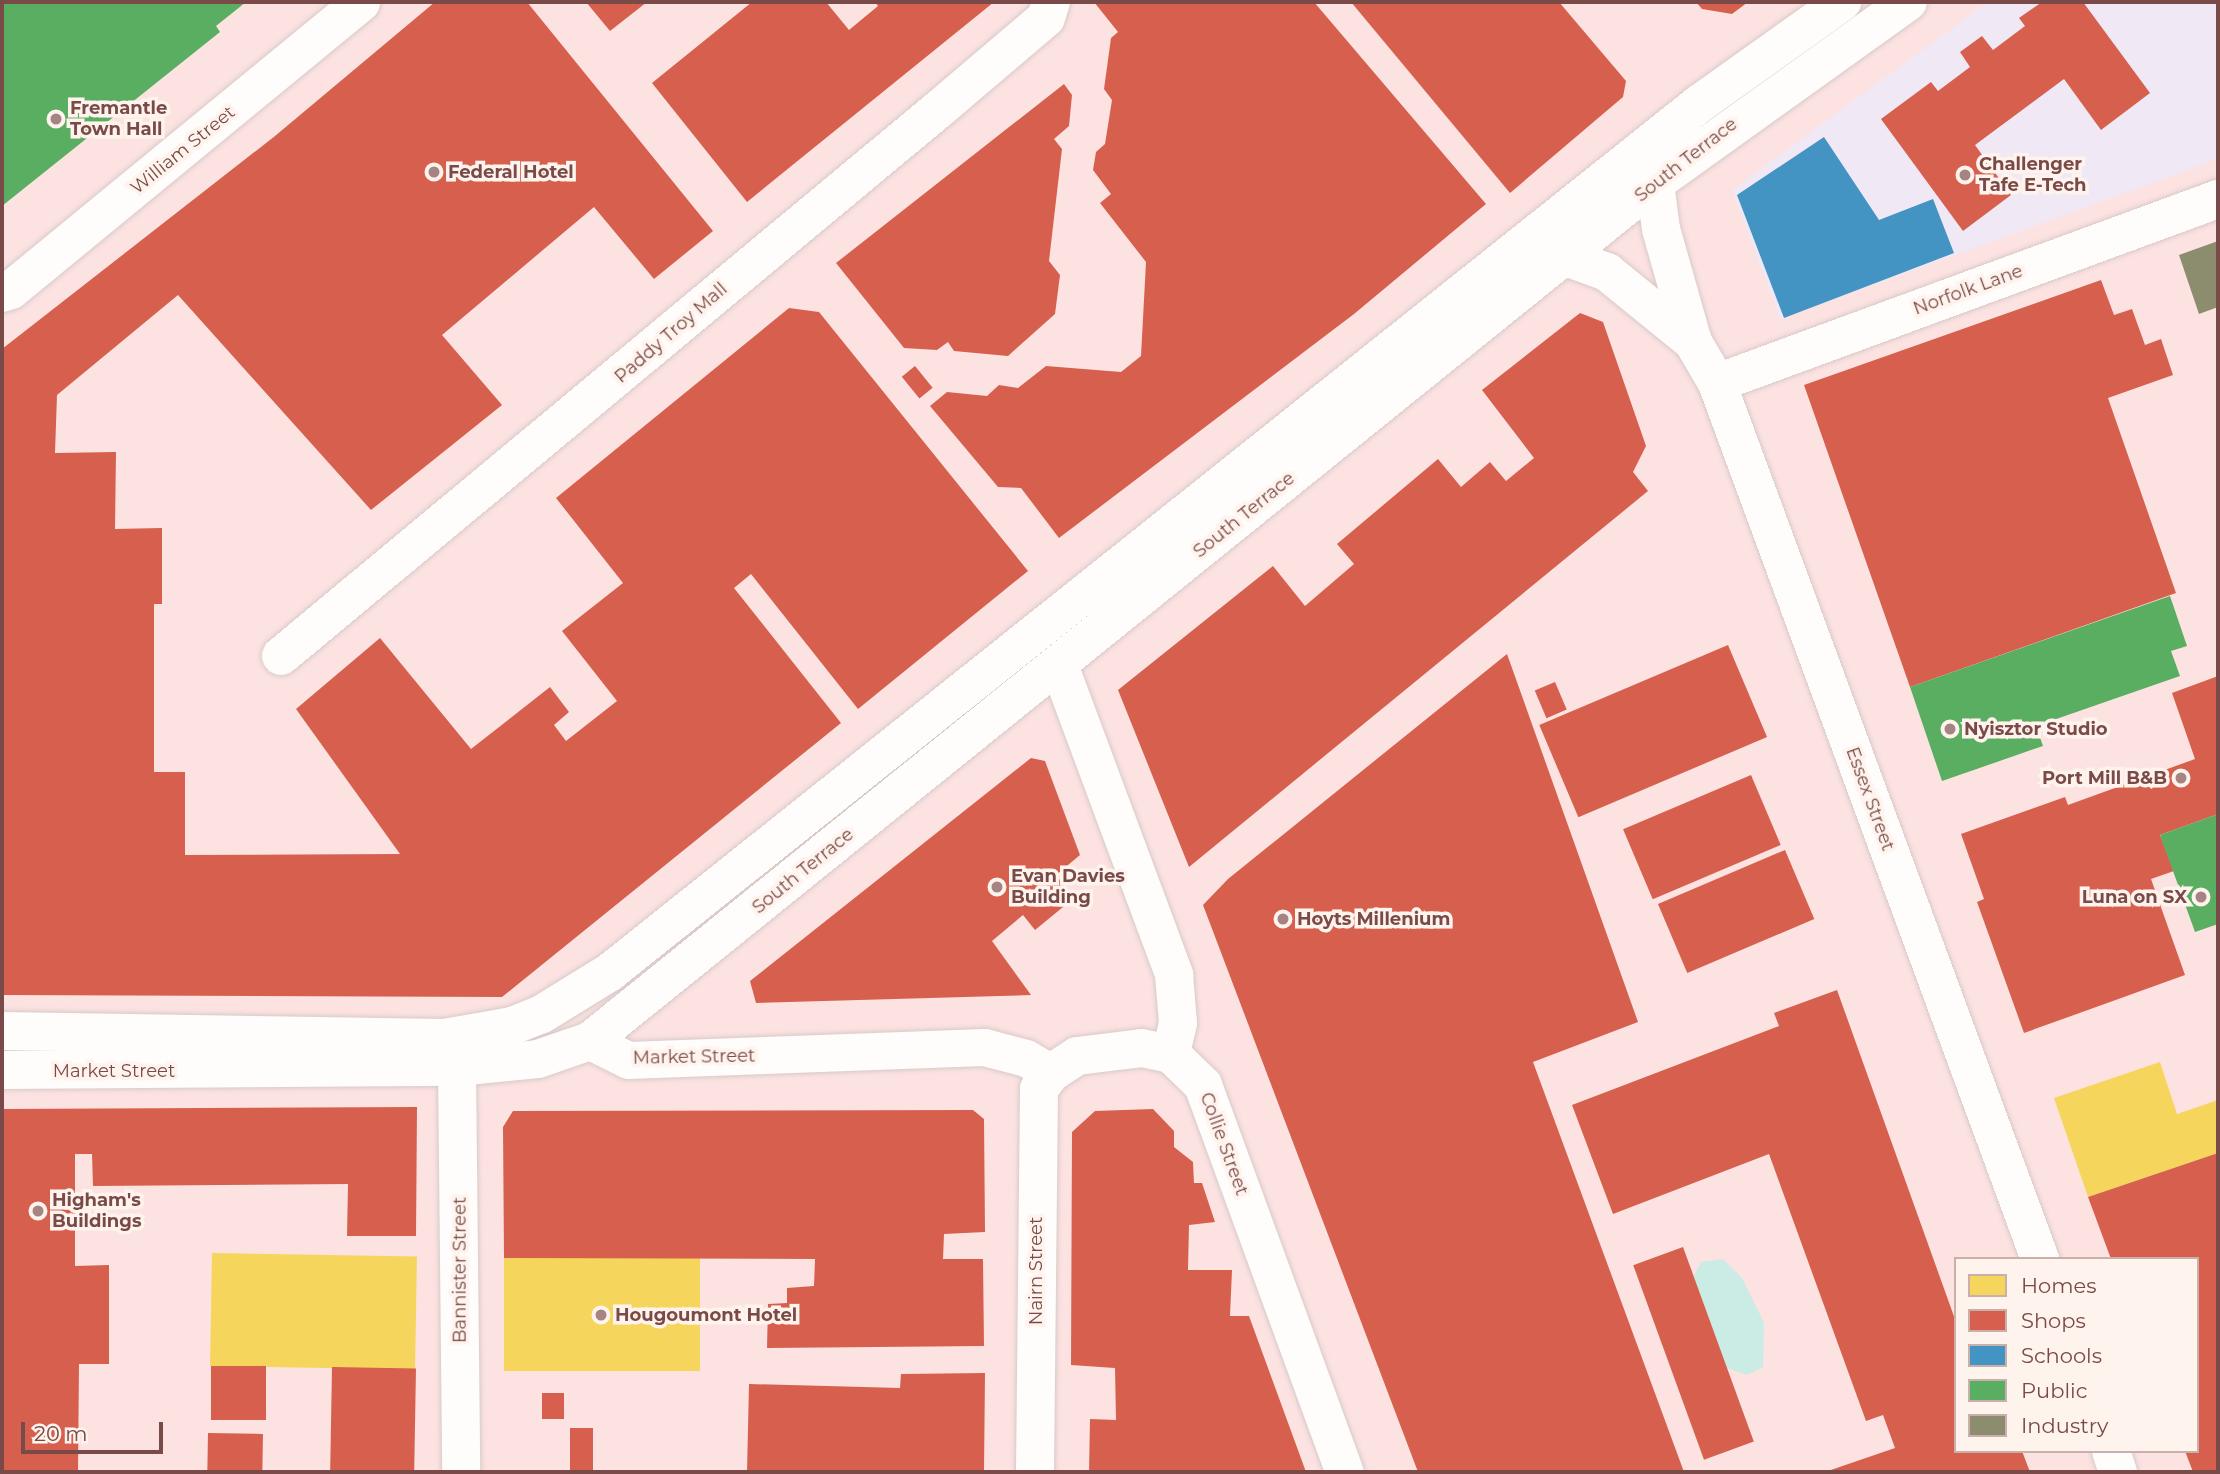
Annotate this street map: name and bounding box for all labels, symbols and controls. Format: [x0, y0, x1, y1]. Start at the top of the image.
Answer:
place label: Fremantle Town Hall [70, 98, 167, 140]
street label: William Street [127, 101, 239, 199]
marker: Fremantle Town Hall [48, 111, 64, 127]
street label: South Terrace [1631, 113, 1741, 207]
place label: Challenger Tafe E-Tech [1979, 154, 2087, 196]
place label: Federal Hotel [448, 161, 574, 183]
marker: Federal Hotel [426, 164, 442, 180]
marker: Challenger Tafe E-Tech [1957, 167, 1973, 183]
street label: Norfolk Lane [1910, 260, 2026, 320]
street label: Paddy Troy Mall [610, 278, 732, 388]
street label: South Terrace [1189, 468, 1299, 562]
place label: Nyisztor Studio [1964, 718, 2108, 740]
marker: Nyisztor Studio [1942, 721, 1958, 737]
street label: Essex Street [1841, 744, 1899, 854]
place label: Port Mill B&B [2042, 767, 2167, 789]
marker: Port Mill B&B [2173, 770, 2189, 786]
street label: South Terrace [748, 824, 858, 918]
place label: Evan Davies Building [1011, 866, 1125, 908]
marker: Evan Davies Building [989, 879, 1005, 895]
place label: Luna on SX [2082, 886, 2187, 908]
marker: Luna on SX [2193, 889, 2209, 905]
place label: Hoyts Millenium [1297, 908, 1450, 930]
marker: Hoyts Millenium [1275, 911, 1291, 927]
street label: Market Street [633, 1045, 755, 1069]
street label: Market Street [53, 1060, 175, 1082]
street label: Collie Street [1195, 1089, 1253, 1199]
place label: Higham's Buildings [52, 1190, 142, 1232]
street label: Bannister Street [449, 1197, 471, 1343]
marker: Higham's Buildings [30, 1203, 46, 1219]
street label: Nairn Street [1025, 1217, 1047, 1325]
legend [1954, 1257, 2199, 1453]
text: Homes [2021, 1273, 2096, 1298]
place label: Hougoumont Hotel [615, 1304, 797, 1326]
marker: Hougoumont Hotel [593, 1307, 609, 1323]
text: Shops [2021, 1308, 2086, 1333]
text: Schools [2021, 1343, 2102, 1368]
text: Public [2021, 1378, 2088, 1403]
scale bar [24, 1408, 166, 1452]
text: Industry [2021, 1413, 2108, 1438]
text: 20 m [34, 1421, 88, 1446]

